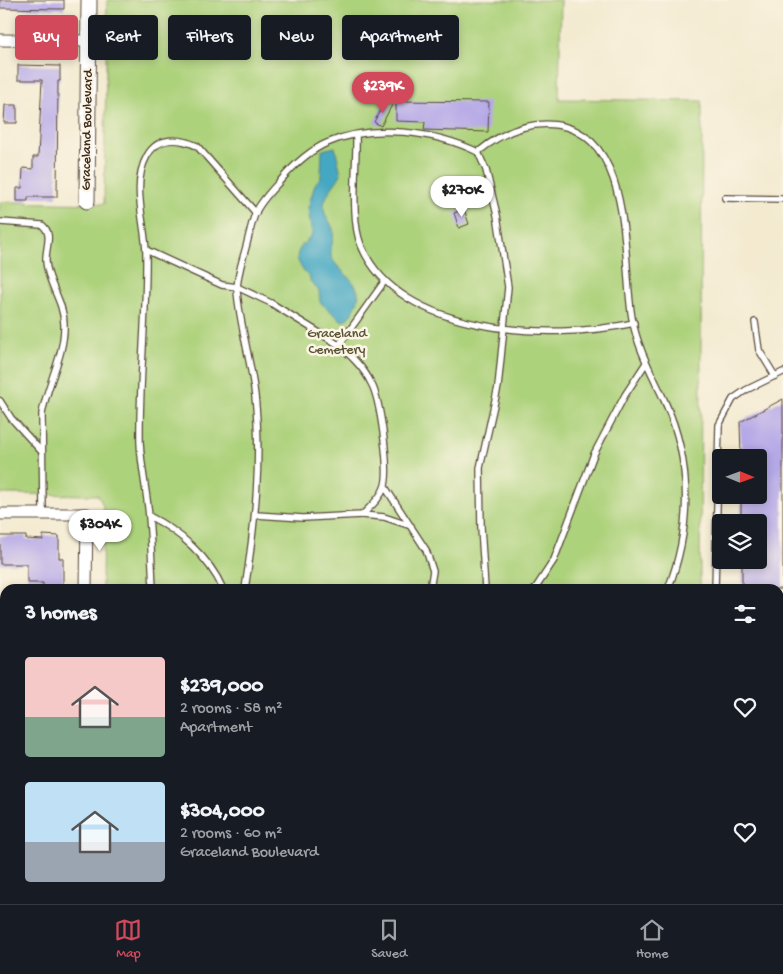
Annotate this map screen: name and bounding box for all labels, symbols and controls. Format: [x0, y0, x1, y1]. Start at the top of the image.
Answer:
chip: Buy [15, 15, 78, 60]
chip: Rent [88, 15, 158, 60]
chip: Filters [168, 15, 251, 60]
chip: New [261, 15, 332, 60]
chip: Apartment [342, 15, 459, 60]
street label: Graceland Boulevard [78, 68, 98, 191]
pin: $239K [348, 72, 418, 114]
text: $239K [363, 78, 403, 97]
pin: $270K [427, 176, 497, 218]
text: $270K [441, 182, 483, 201]
park label: Graceland Cemetery [307, 326, 368, 359]
north arrow [712, 449, 768, 504]
map controls [712, 449, 767, 569]
pin: $304K [65, 510, 135, 552]
button: layers [712, 514, 767, 569]
text: $304K [80, 516, 120, 535]
icon: filters [731, 600, 759, 628]
text: 3 homes [25, 602, 97, 627]
text: $239,000 [180, 675, 264, 700]
icon: home [65, 677, 125, 737]
icon: heart [731, 693, 759, 721]
text: 2 rooms · 58 m² [180, 700, 282, 719]
text: Apartment [180, 719, 252, 738]
text: $304,000 [180, 800, 265, 825]
icon: home [65, 802, 125, 862]
icon: heart [731, 818, 759, 846]
text: 2 rooms · 60 m² [180, 825, 282, 844]
text: Graceland Boulevard [180, 844, 318, 863]
tab: Map [114, 916, 142, 963]
tab: Saved [371, 916, 407, 963]
tab: Home [636, 916, 669, 963]

